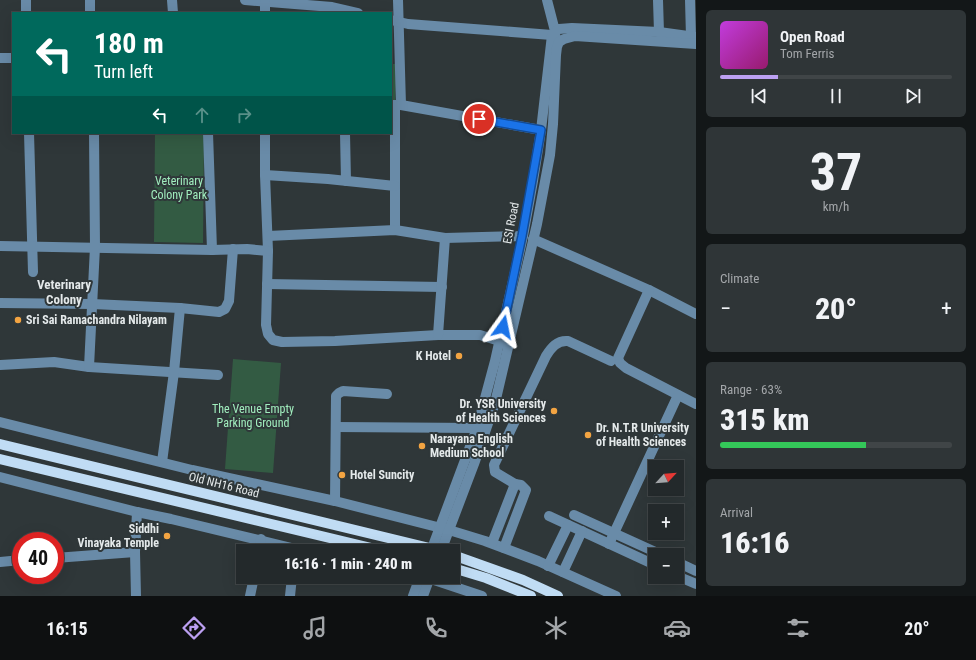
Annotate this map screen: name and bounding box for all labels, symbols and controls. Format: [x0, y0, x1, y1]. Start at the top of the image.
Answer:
text: 180 m [94, 27, 164, 60]
icon: left [28, 28, 80, 80]
text: Open Road [780, 28, 845, 46]
text: Tom Ferris [780, 46, 834, 61]
text: Turn left [94, 61, 153, 82]
icon: previous [748, 85, 770, 107]
icon: pause [825, 85, 847, 107]
icon: next [902, 85, 924, 107]
pin [462, 102, 496, 136]
icon: left [149, 104, 171, 126]
icon: ahead [191, 104, 213, 126]
icon: right [233, 104, 255, 126]
icon: arrive [468, 108, 490, 130]
text: 37 [810, 142, 862, 203]
park label: Veterinary Colony Park [151, 174, 208, 202]
text: km/h [823, 199, 849, 214]
street label: ESI Road [500, 201, 522, 245]
text: Climate [720, 271, 759, 286]
district label: Veterinary Colony [37, 277, 91, 307]
text: 20° [815, 291, 857, 326]
text: − [720, 296, 731, 321]
text: + [941, 296, 952, 321]
position arrow [482, 306, 524, 348]
place label: Sri Sai Ramachandra Nilayam [26, 313, 167, 327]
marker: Sri Sai Ramachandra Nilayam [13, 315, 23, 325]
place label: K Hotel [416, 349, 451, 363]
marker: K Hotel [454, 351, 464, 361]
text: Range · 63% [720, 382, 782, 397]
place label: Dr. YSR University of Health Sciences [456, 397, 547, 425]
park label: The Venue Empty Parking Ground [212, 402, 294, 430]
text: 315 km [720, 402, 809, 437]
marker: Dr. YSR University of Health Sciences [549, 406, 559, 416]
place label: Dr. N.T.R University of Health Sciences [596, 421, 690, 449]
marker: Dr. N.T.R University of Health Sciences [583, 430, 593, 440]
place label: Narayana English Medium School [430, 432, 513, 460]
marker: Narayana English Medium School [417, 441, 427, 451]
north arrow [648, 460, 684, 496]
map controls [648, 460, 684, 584]
place label: Hotel Suncity [350, 468, 415, 482]
street label: Old NH16 Road [187, 469, 261, 501]
marker: Hotel Suncity [337, 470, 347, 480]
button: + [648, 504, 684, 540]
text: Arrival [720, 505, 753, 520]
place label: Siddhi Vinayaka Temple [78, 522, 159, 550]
text: 16:16 [720, 525, 789, 560]
marker: Siddhi Vinayaka Temple [162, 531, 172, 541]
speed limit sign: 40 [12, 532, 64, 584]
button: − [648, 548, 684, 584]
text: 16:16 · 1 min · 240 m [284, 555, 412, 573]
icon: directions [180, 614, 208, 642]
icon: music [301, 614, 329, 642]
icon: phone [422, 614, 450, 642]
icon: climate [542, 614, 570, 642]
icon: car [663, 614, 691, 642]
icon: filters [784, 614, 812, 642]
text: 16:15 [46, 618, 88, 639]
text: 20° [904, 618, 930, 639]

